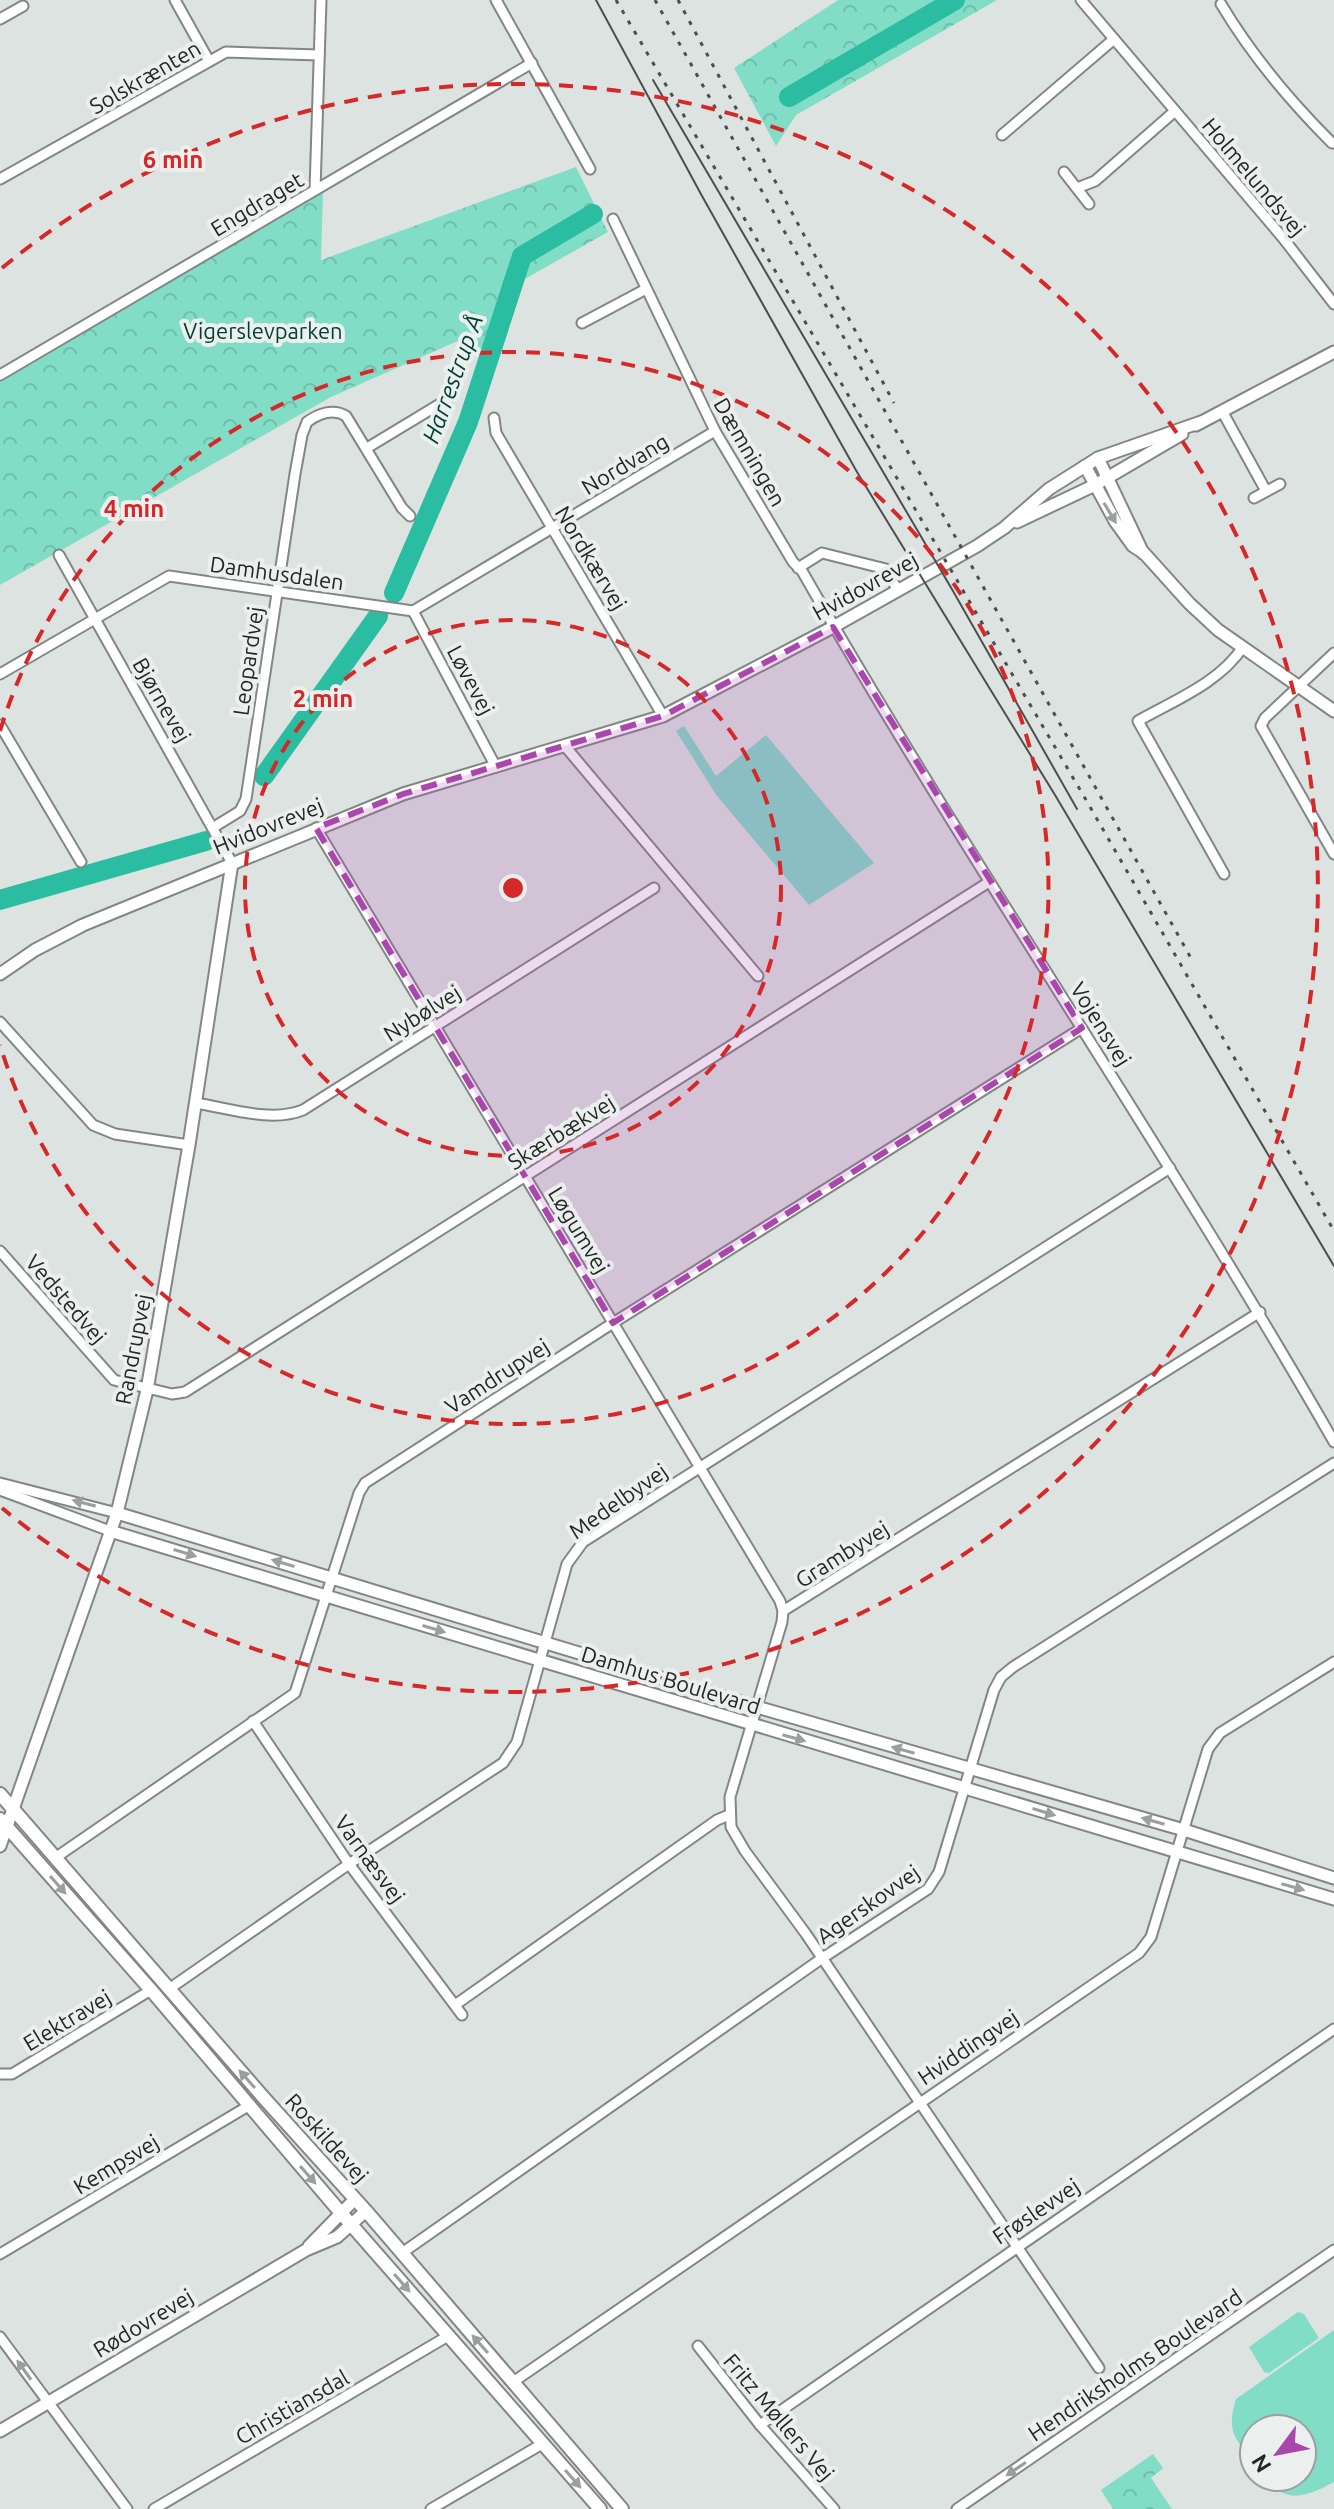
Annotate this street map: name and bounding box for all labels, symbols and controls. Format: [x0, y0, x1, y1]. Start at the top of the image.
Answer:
street label: Solskrænten [85, 35, 205, 118]
street label: Holmelundsvej [1198, 112, 1311, 241]
text: 6 min [143, 146, 203, 173]
street label: Engdraget [206, 166, 308, 241]
water label: Harrestrup Å [417, 311, 488, 447]
park label: Vigerslevparken [183, 318, 343, 343]
street label: Dæmningen [709, 393, 792, 510]
street label: Nordvang [577, 428, 673, 499]
text: 4 min [104, 495, 164, 522]
street label: Nordkærvej [551, 501, 632, 614]
one-way arrow [1103, 502, 1117, 524]
street label: Hvidovrevej [808, 546, 922, 625]
street label: Damhusdalen [208, 551, 346, 594]
street label: Leopardvej [227, 605, 268, 717]
street label: Løvevej [443, 641, 500, 719]
street label: Bjørnevej [128, 653, 197, 746]
text: 2 min [293, 685, 353, 712]
street label: Hvidovrevej [209, 792, 327, 859]
centre of rings [499, 874, 527, 902]
street label: Vojensvej [1066, 977, 1137, 1070]
street label: Nybølvej [379, 979, 465, 1046]
street label: Skærbækvej [503, 1089, 619, 1174]
street label: Løgumvej [544, 1182, 615, 1278]
street label: Vedstedvej [21, 1249, 112, 1348]
street label: Randrupvej [110, 1291, 155, 1406]
street label: Vamdrupvej [440, 1333, 553, 1418]
street label: Medelbyvej [564, 1458, 672, 1544]
one-way arrow [71, 1497, 96, 1509]
street label: Grambyvej [791, 1515, 893, 1592]
one-way arrow [174, 1547, 198, 1560]
one-way arrow [270, 1556, 294, 1569]
one-way arrow [422, 1623, 446, 1636]
street label: Damhus Boulevard [579, 1640, 764, 1719]
one-way arrow [783, 1732, 807, 1745]
one-way arrow [890, 1743, 914, 1756]
one-way arrow [1032, 1806, 1056, 1818]
street label: Varnæsvej [330, 1810, 411, 1907]
one-way arrow [1140, 1815, 1165, 1827]
street label: Agerskovvej [811, 1859, 924, 1948]
one-way arrow [49, 1874, 66, 1894]
one-way arrow [1281, 1881, 1305, 1894]
street label: Elektravej [18, 1984, 115, 2055]
street label: Hviddingvej [913, 2004, 1023, 2089]
one-way arrow [239, 2069, 256, 2089]
street label: Roskildevej [281, 2088, 374, 2187]
street label: Kempsvej [69, 2128, 163, 2199]
one-way arrow [299, 2165, 316, 2185]
street label: Frøslevvej [988, 2172, 1084, 2249]
one-way arrow [393, 2274, 411, 2293]
street label: Rødovrevej [88, 2283, 197, 2362]
street label: Hendriksholms Boulevard [1023, 2284, 1246, 2446]
one-way arrow [471, 2334, 489, 2353]
street label: Fritz Møllers Vej [719, 2348, 840, 2485]
one-way arrow [16, 2359, 32, 2381]
street label: Christiansdal [231, 2364, 353, 2449]
north arrow [1238, 2413, 1318, 2493]
text: N [1246, 2450, 1276, 2477]
one-way arrow [1005, 2461, 1026, 2476]
one-way arrow [564, 2470, 582, 2489]

